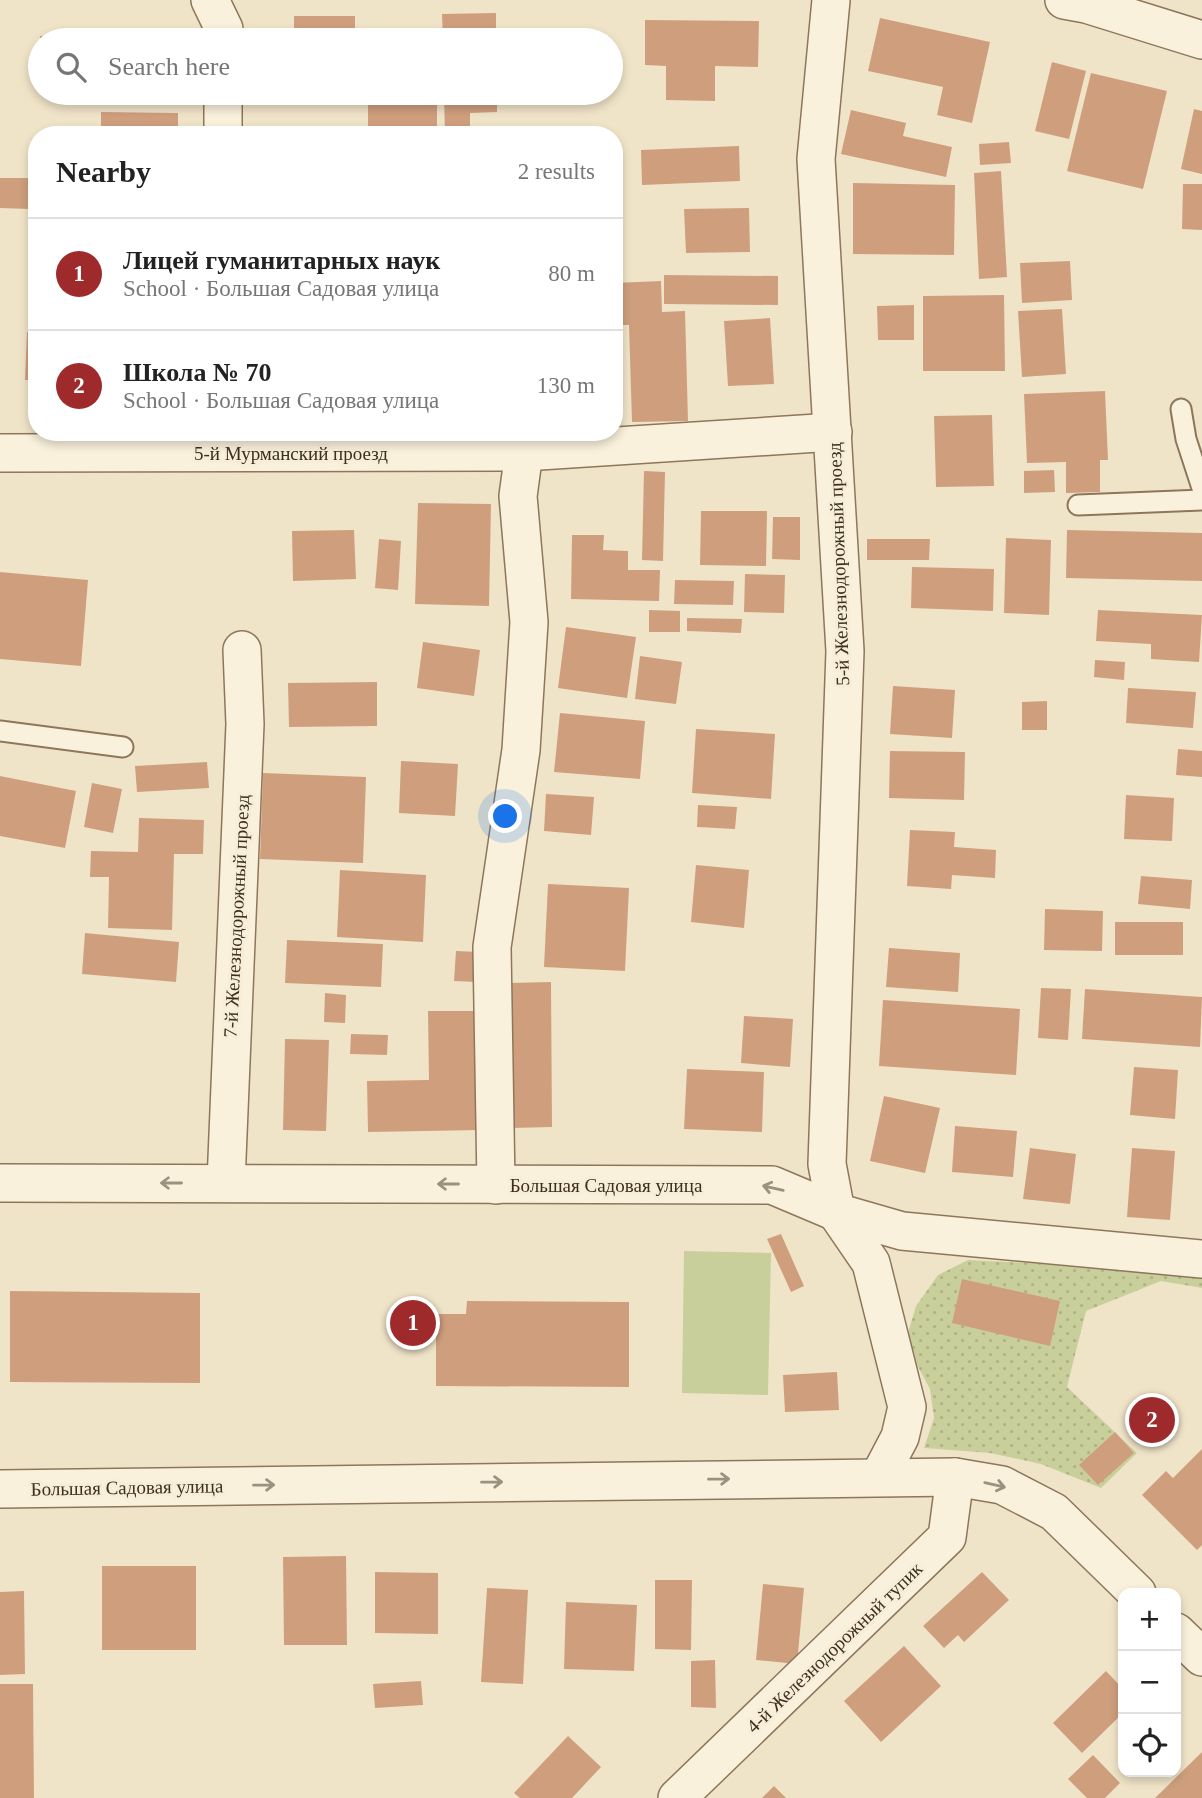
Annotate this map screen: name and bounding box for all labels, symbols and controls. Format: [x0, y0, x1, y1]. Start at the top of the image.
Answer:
search box [28, 28, 623, 105]
icon: search [52, 48, 90, 86]
text: Search here [108, 52, 230, 81]
text: Nearby [56, 155, 151, 188]
text: 2 results [518, 159, 595, 184]
text: Лицей гуманитарных наук [123, 246, 440, 275]
text: 1 [73, 261, 85, 286]
text: 80 m [548, 261, 595, 286]
text: School · Большая Садовая улица [123, 276, 439, 301]
text: Школа № 70 [123, 358, 272, 387]
text: 2 [73, 373, 85, 398]
text: 130 m [537, 373, 595, 398]
text: School · Большая Садовая улица [123, 388, 439, 413]
street label: 5-й Железнодорожный проезд [824, 442, 853, 686]
street label: 5-й Мурманский проезд [194, 443, 388, 464]
street label: 7-й Железнодорожный проезд [220, 794, 253, 1038]
your location [488, 799, 522, 833]
street label: Большая Садовая улица [510, 1175, 703, 1196]
one-way arrow [160, 1176, 183, 1190]
one-way arrow [437, 1177, 460, 1191]
one-way arrow [762, 1180, 784, 1193]
pin: 1 [390, 1297, 436, 1349]
pin: 2 [1129, 1394, 1175, 1446]
one-way arrow [707, 1472, 730, 1486]
street label: Большая Садовая улица [30, 1475, 224, 1500]
one-way arrow [480, 1475, 503, 1489]
one-way arrow [252, 1478, 275, 1492]
one-way arrow [983, 1478, 1006, 1492]
street label: 4-й Железнодорожный тупик [742, 1557, 927, 1737]
map controls [1118, 1588, 1181, 1777]
button: + [1118, 1588, 1181, 1651]
button: − [1118, 1651, 1181, 1714]
button: locate [1118, 1714, 1181, 1777]

